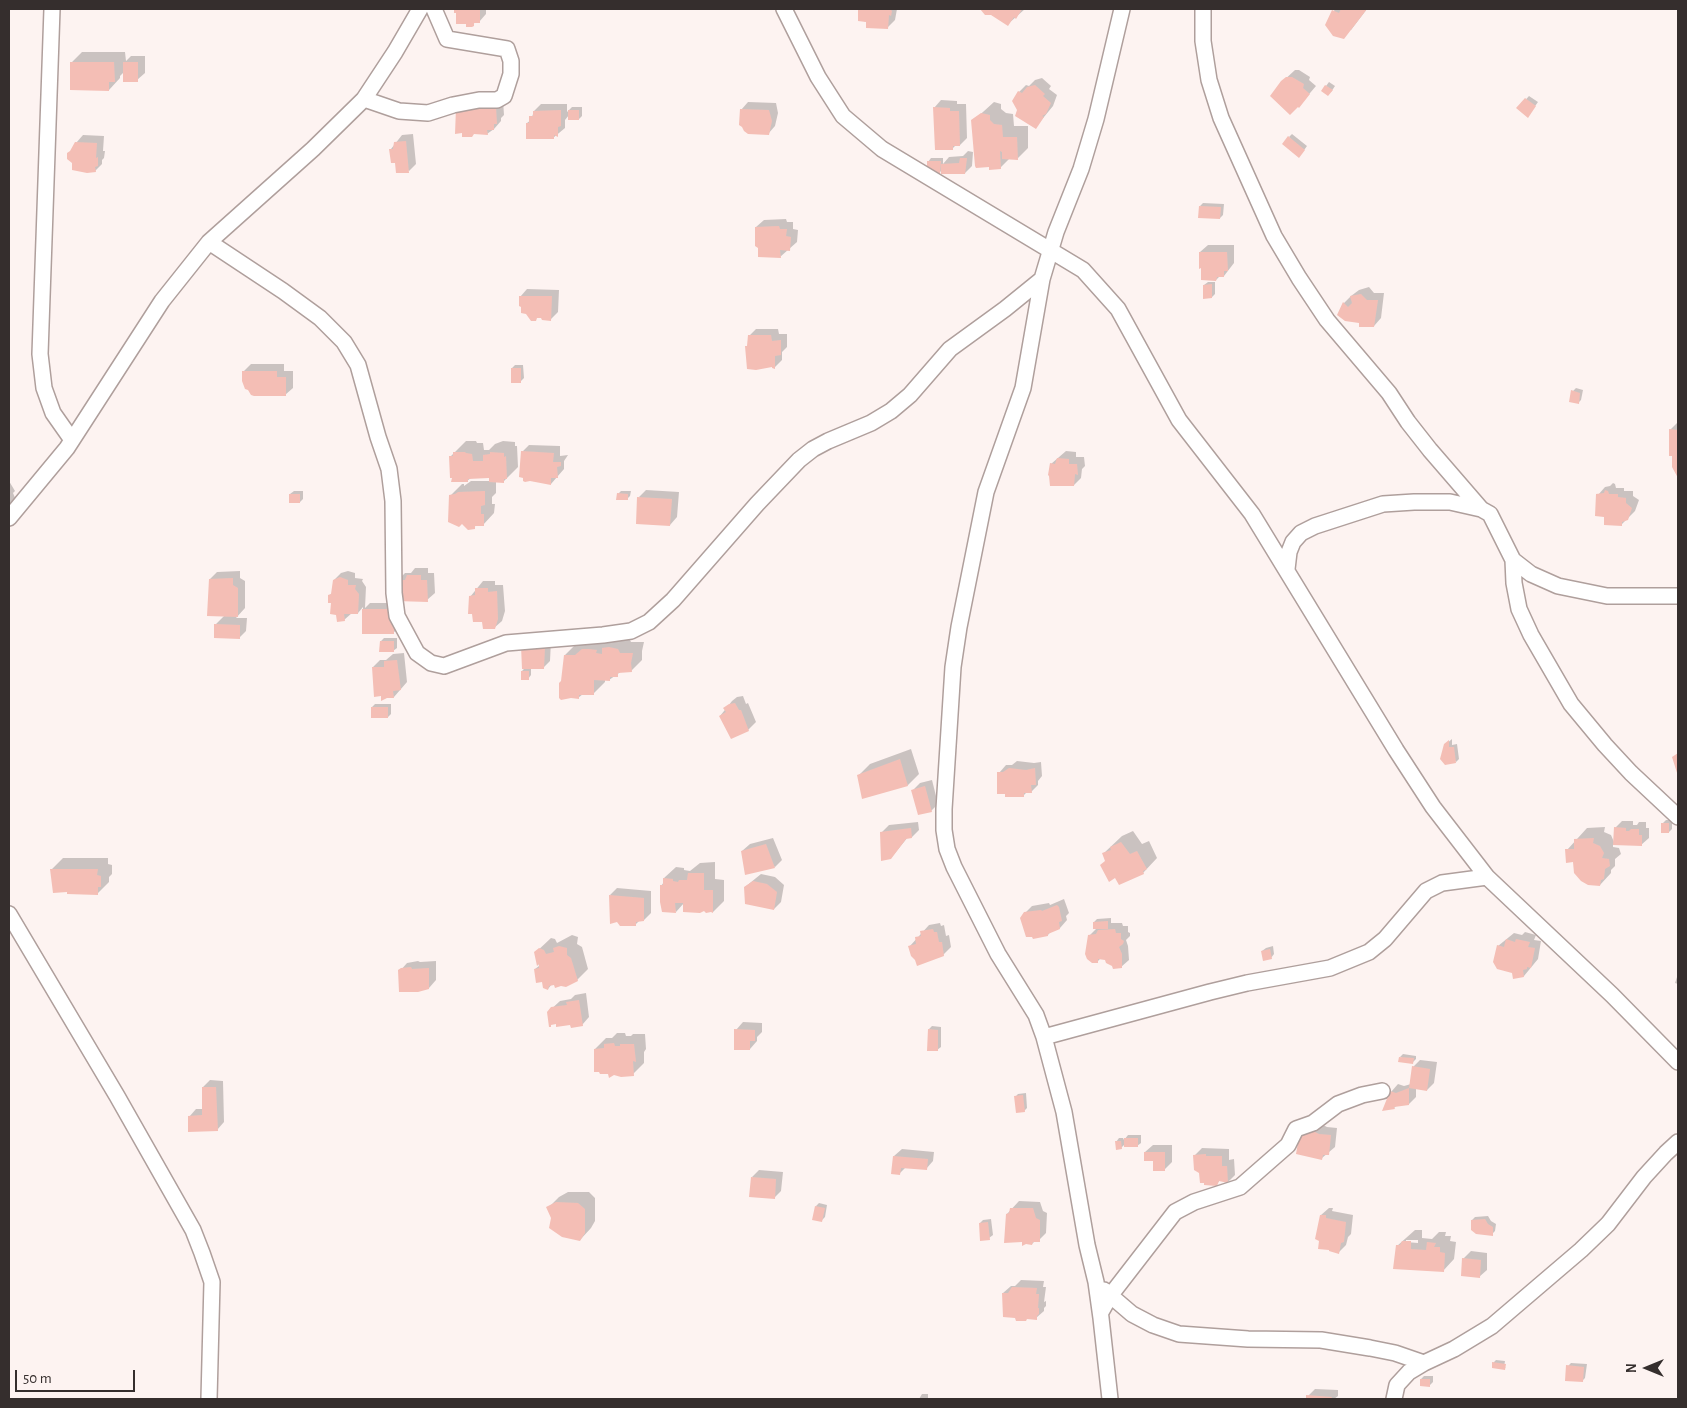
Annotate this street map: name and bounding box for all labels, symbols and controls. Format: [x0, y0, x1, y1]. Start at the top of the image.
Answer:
north arrow [1622, 1343, 1672, 1393]
scale bar [18, 1360, 138, 1392]
text: N [1625, 1363, 1639, 1373]
text: 50 m [23, 1371, 52, 1386]

